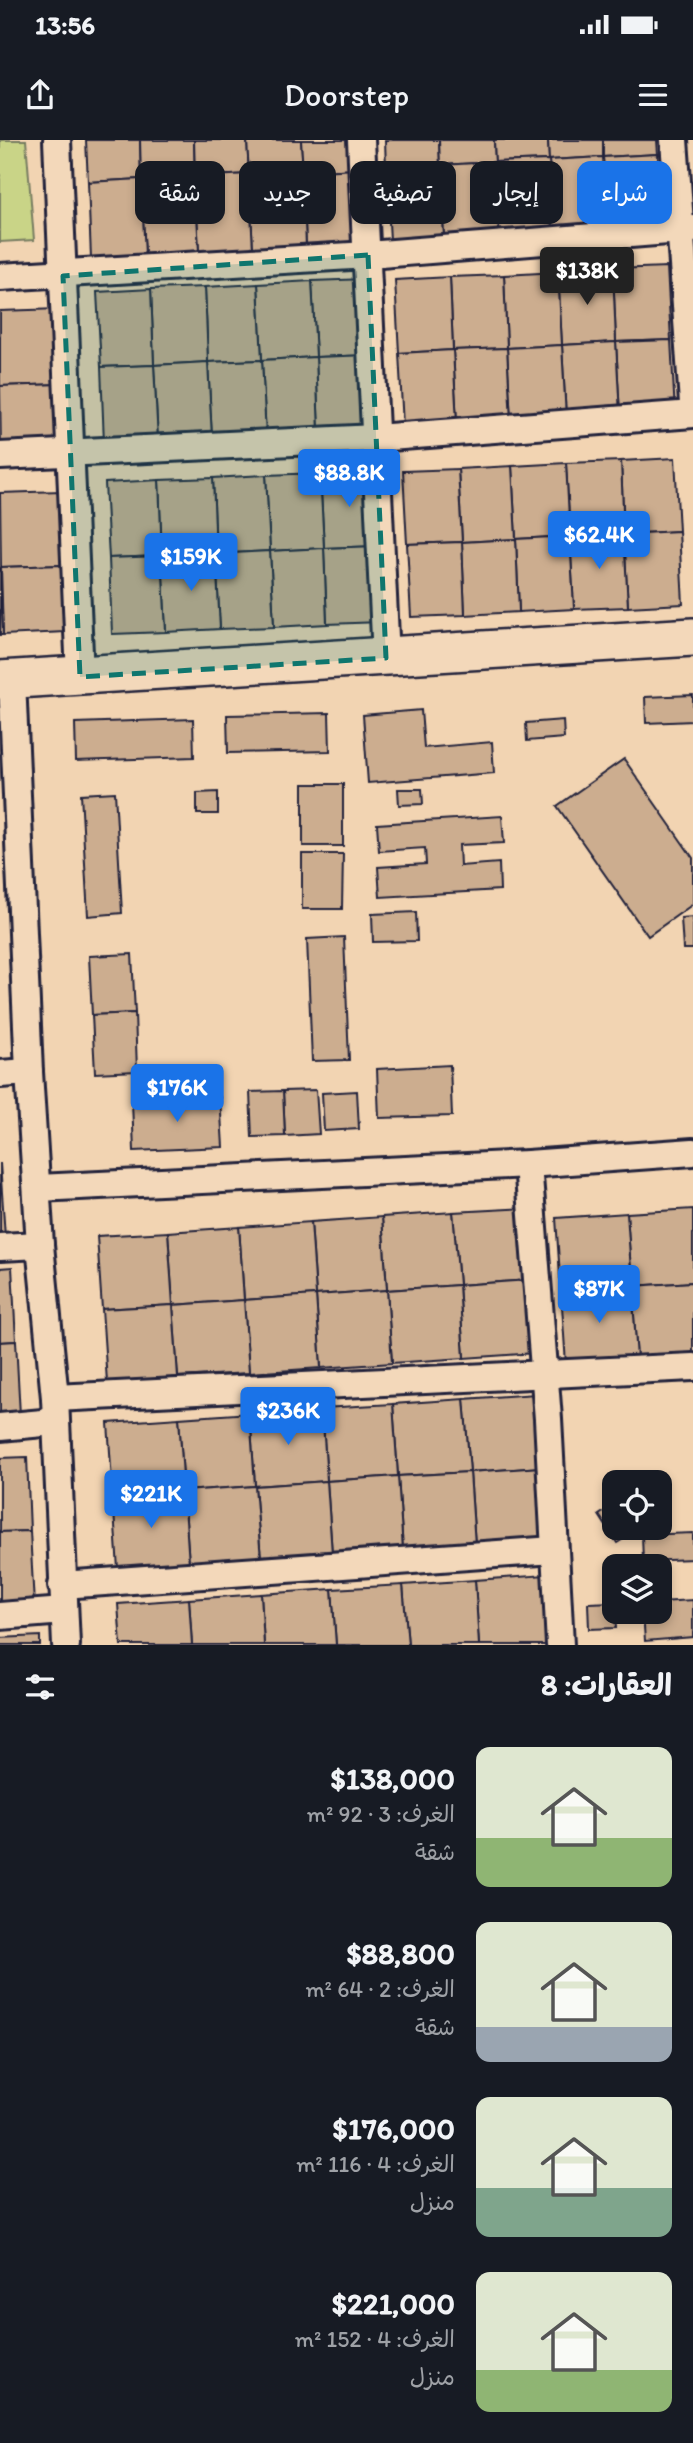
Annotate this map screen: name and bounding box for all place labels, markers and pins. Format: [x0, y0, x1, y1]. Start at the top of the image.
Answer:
pin: $138K [538, 248, 636, 307]
pin: $88.8K [292, 450, 406, 509]
pin: $62.4K [542, 512, 656, 571]
pin: $159K [142, 533, 240, 593]
pin: $176K [128, 1065, 226, 1124]
pin: $87K [558, 1266, 640, 1325]
pin: $236K [239, 1388, 337, 1447]
pin: $221K [102, 1470, 200, 1530]

